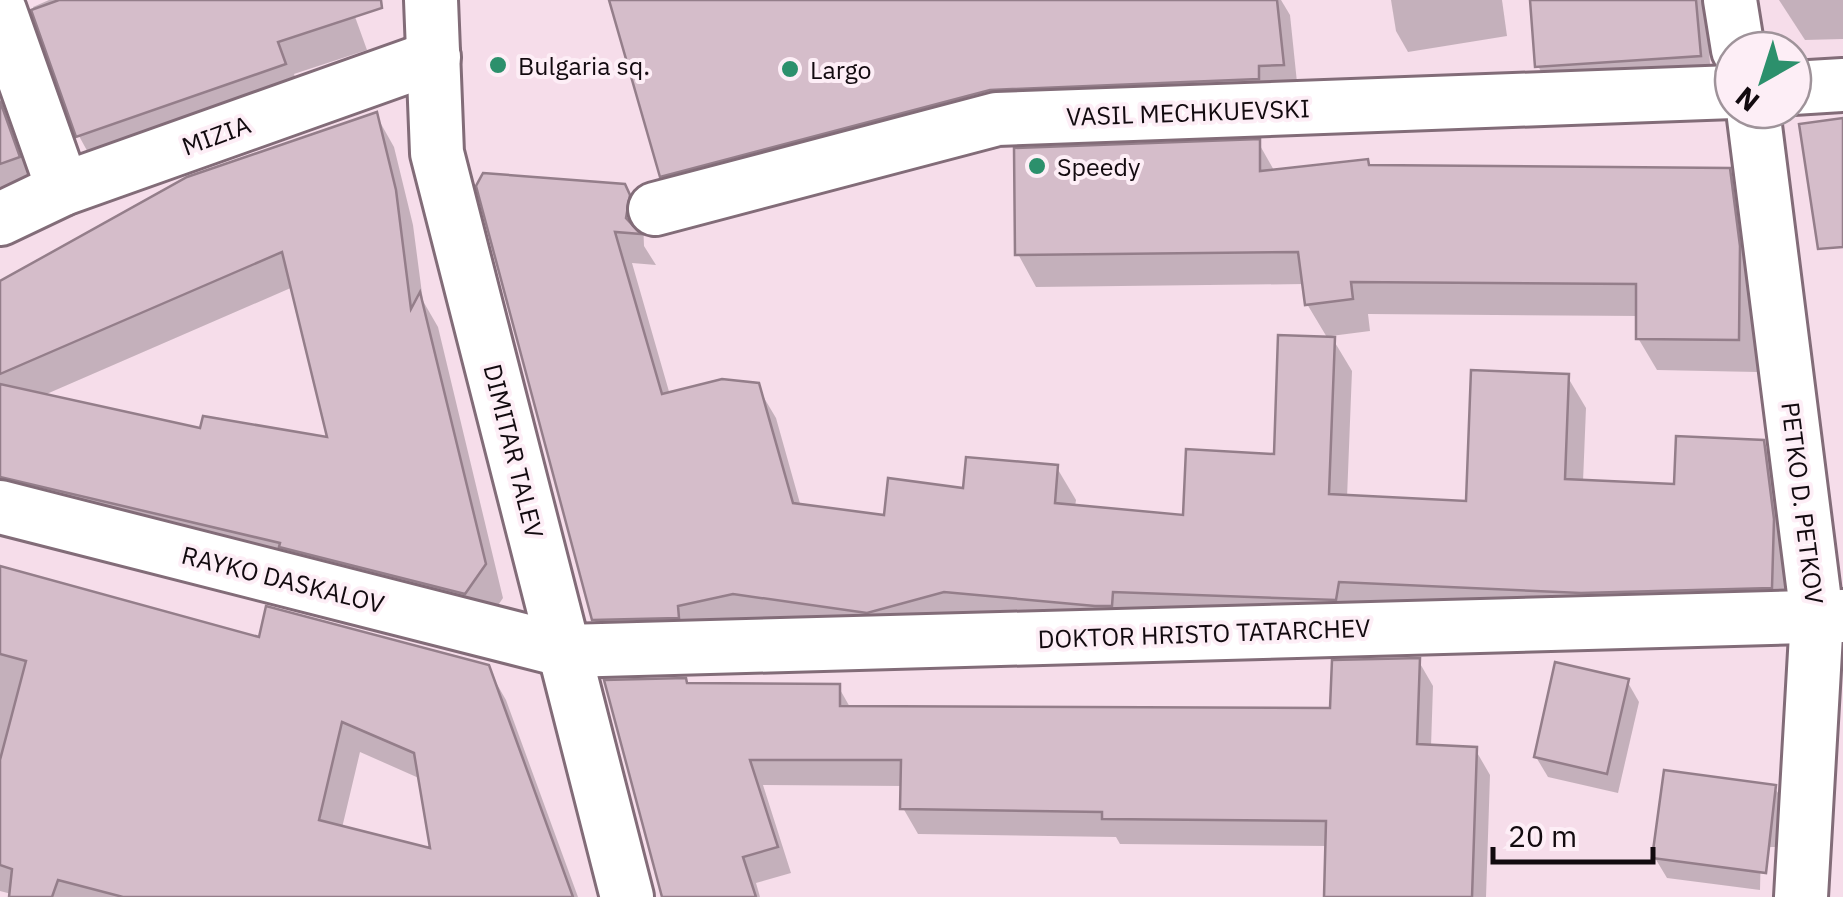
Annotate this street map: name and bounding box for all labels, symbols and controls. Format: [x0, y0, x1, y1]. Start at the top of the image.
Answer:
north arrow [1713, 30, 1813, 130]
place label: Bulgaria sq. [518, 49, 650, 82]
place label: Largo [810, 53, 872, 86]
marker: Bulgaria sq. [487, 54, 509, 76]
marker: Largo [779, 58, 801, 80]
text: N [1727, 79, 1766, 121]
street label: VASIL MECHKUEVSKI [1066, 91, 1310, 133]
street label: MIZIA [177, 107, 255, 163]
place label: Speedy [1057, 150, 1141, 183]
marker: Speedy [1026, 155, 1048, 177]
street label: DIMITAR TALEV [476, 361, 552, 541]
street label: PETKO D. PETKOV [1774, 400, 1832, 606]
street label: RAYKO DASKALOV [178, 538, 388, 620]
street label: DOKTOR HRISTO TATARCHEV [1037, 611, 1371, 655]
scale bar [1493, 802, 1653, 864]
text: 20 m [1508, 816, 1577, 855]

